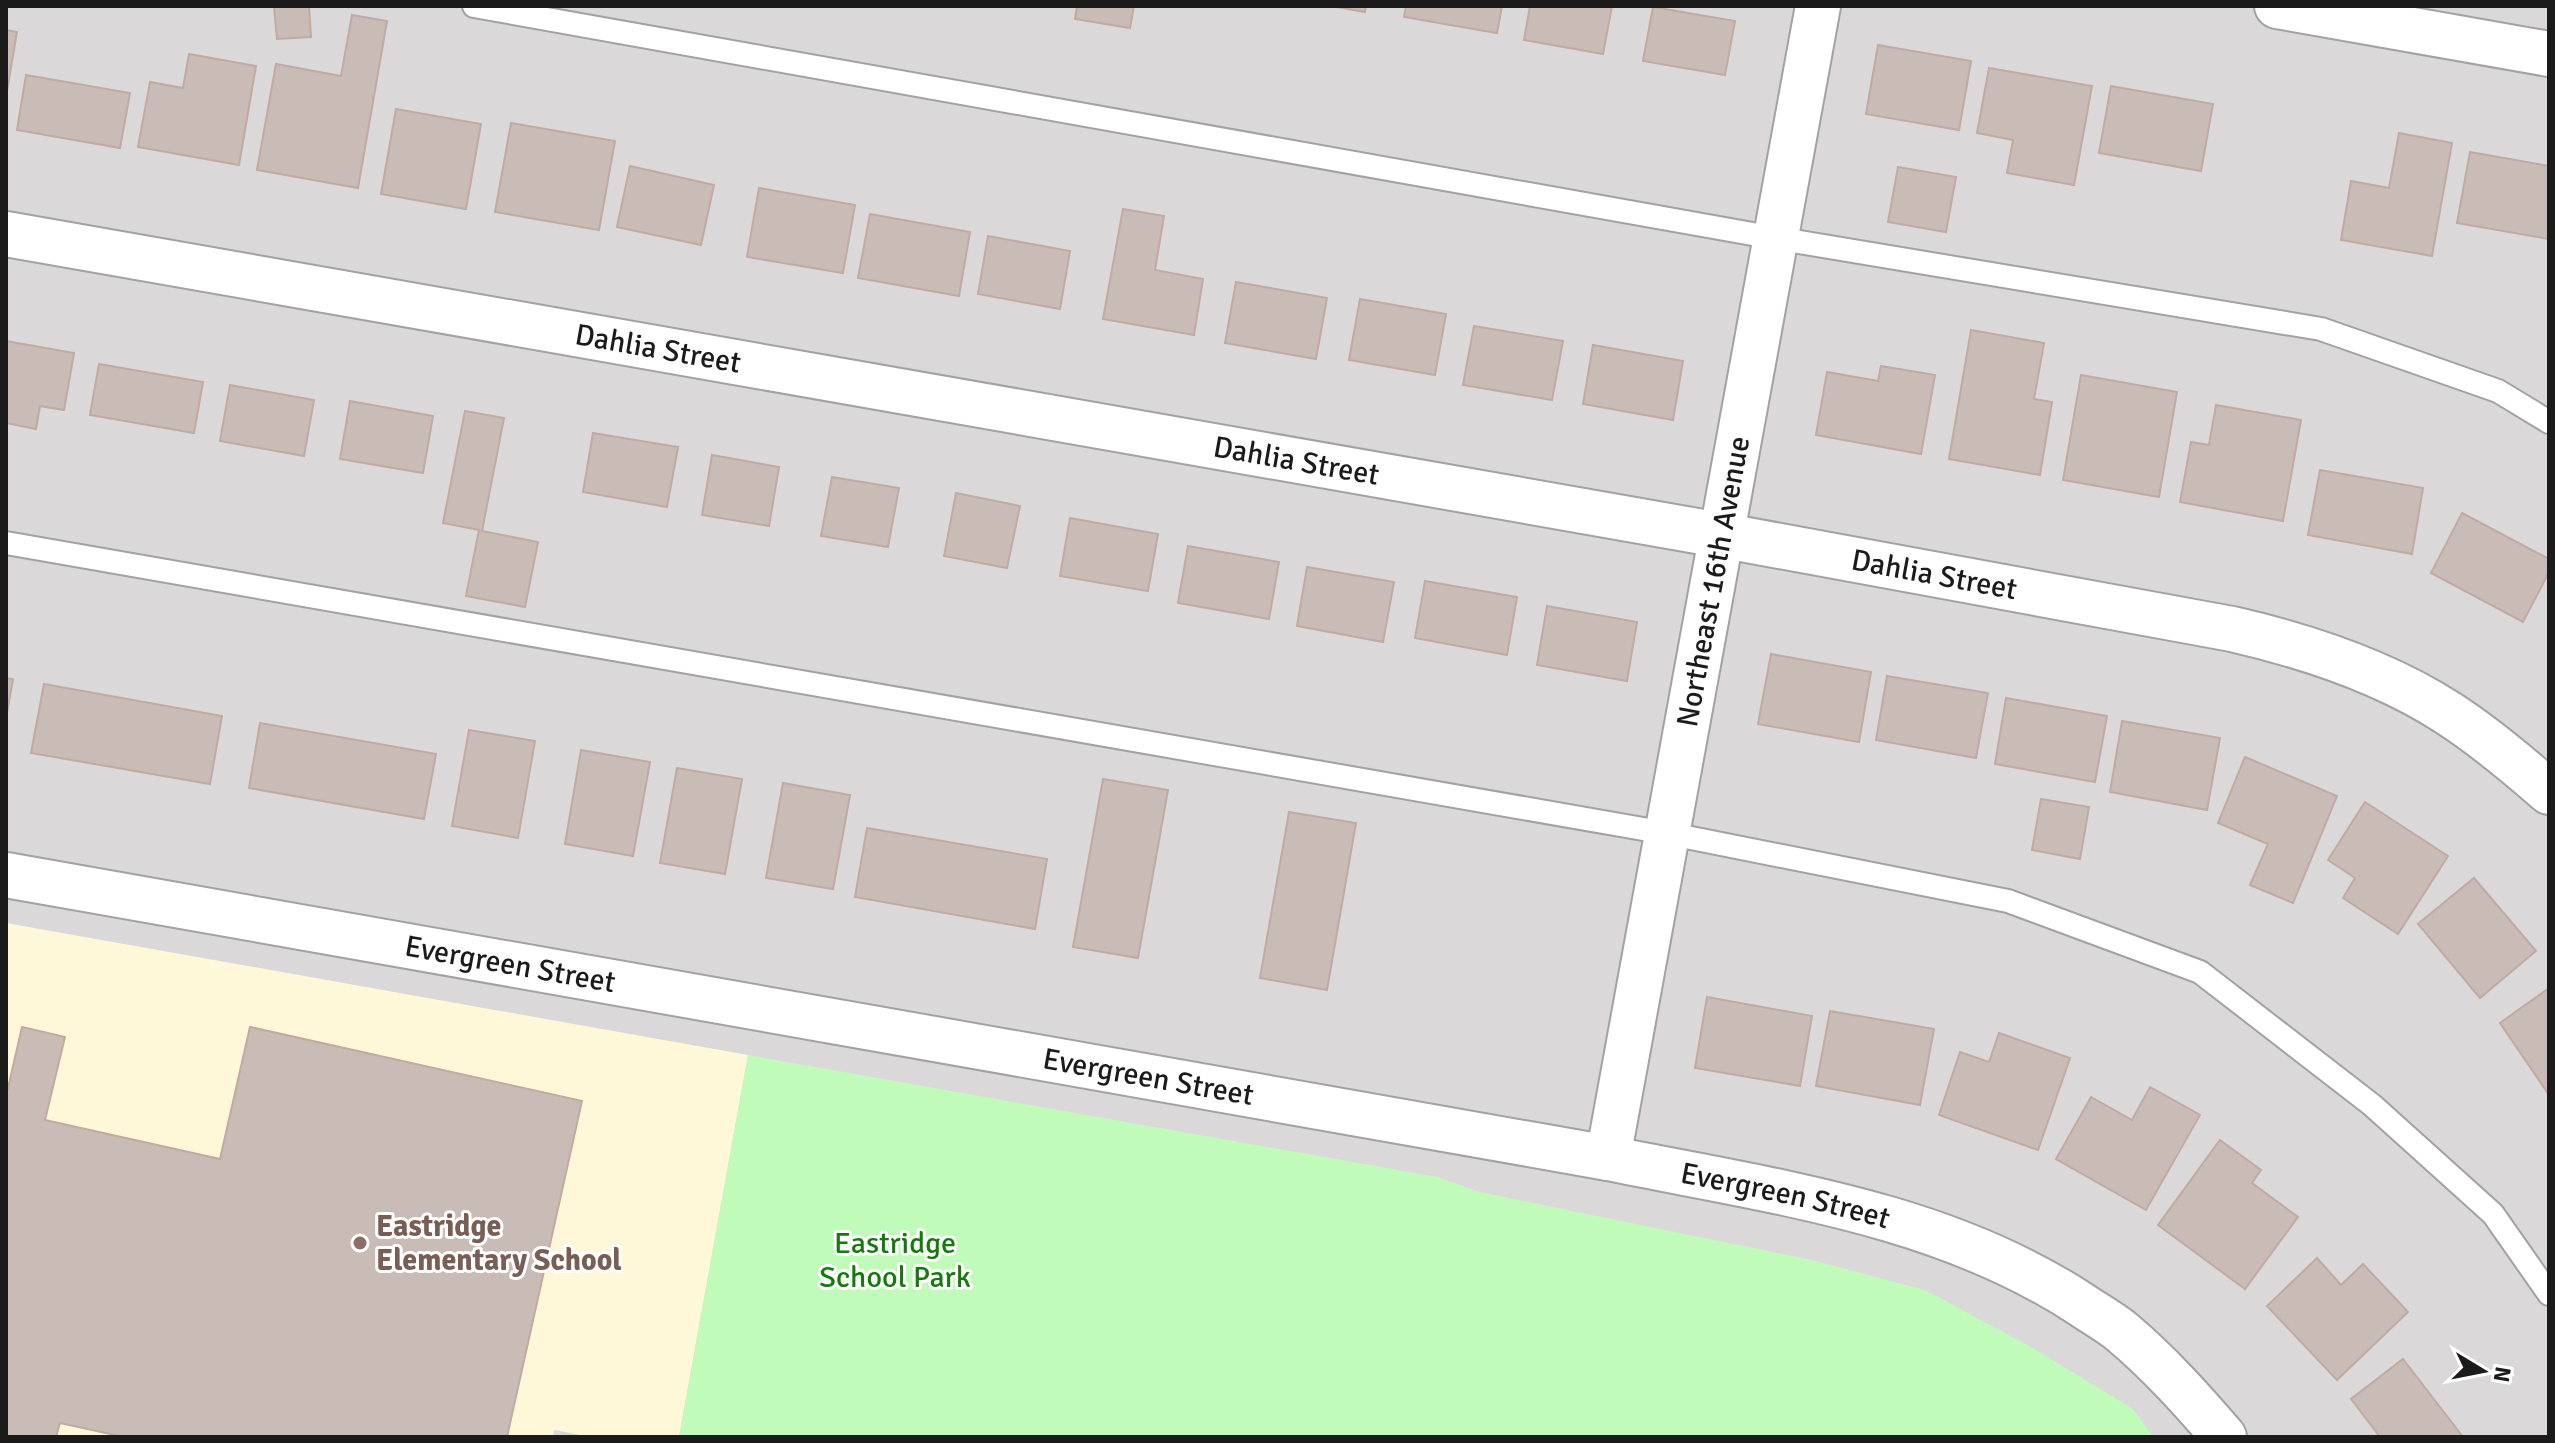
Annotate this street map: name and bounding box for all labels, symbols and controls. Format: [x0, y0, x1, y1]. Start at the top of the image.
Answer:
street label: Dahlia Street [572, 316, 744, 382]
street label: Dahlia Street [1210, 428, 1382, 494]
street label: Northeast 16th Avenue [1669, 433, 1758, 730]
street label: Dahlia Street [1848, 541, 2020, 608]
street label: Evergreen Street [402, 928, 618, 1001]
street label: Evergreen Street [1040, 1041, 1256, 1114]
street label: Evergreen Street [1677, 1155, 1894, 1237]
place label: Eastridge Elementary School [376, 1208, 622, 1279]
park label: Eastridge School Park [819, 1225, 971, 1296]
marker: Eastridge Elementary School [351, 1234, 369, 1252]
north arrow [2443, 1331, 2523, 1411]
text: N [2488, 1365, 2517, 1384]

